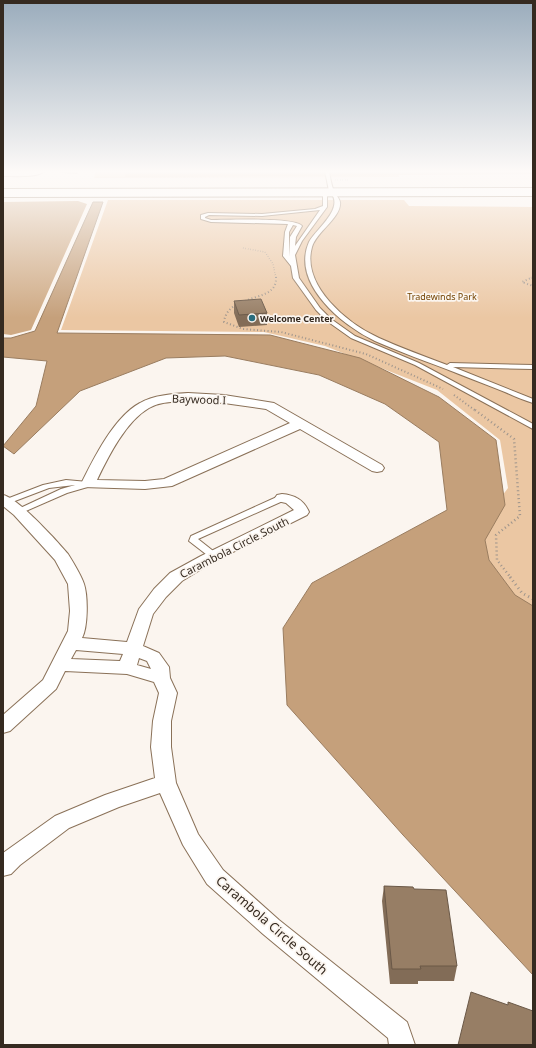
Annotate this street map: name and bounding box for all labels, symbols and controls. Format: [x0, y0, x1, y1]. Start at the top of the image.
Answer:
park label: Tradewinds Park [407, 290, 477, 303]
place label: Welcome Center [260, 312, 334, 325]
marker: Welcome Center [247, 313, 257, 323]
street label: Baywood I [172, 391, 227, 407]
street label: Carambola Circle South [177, 513, 291, 581]
street label: Carambola Circle South [212, 871, 332, 979]

